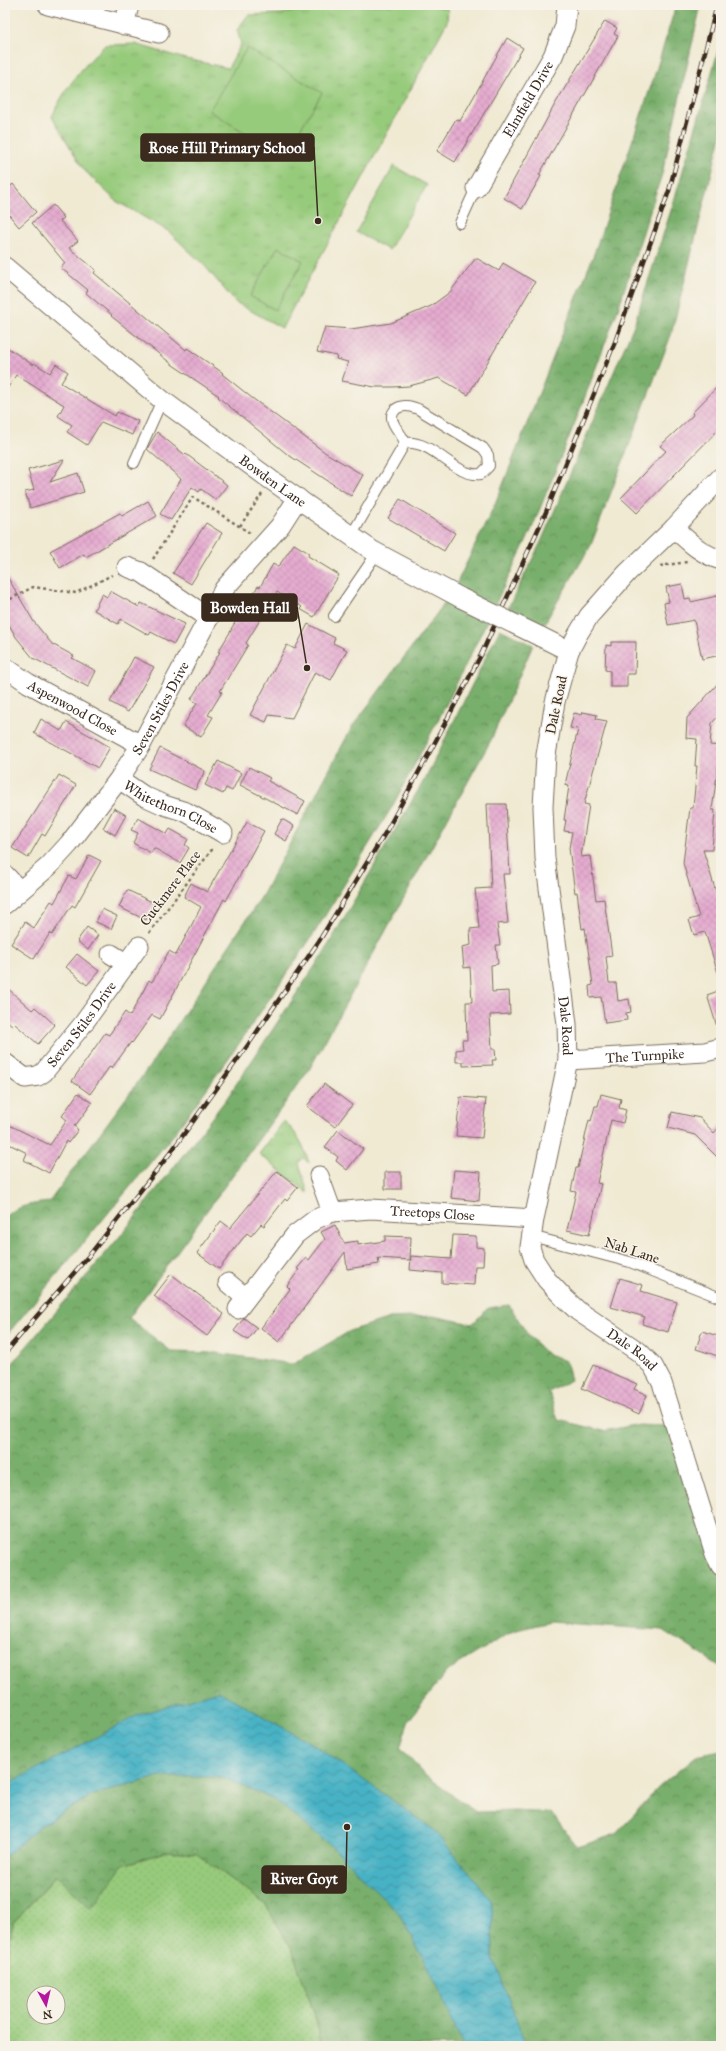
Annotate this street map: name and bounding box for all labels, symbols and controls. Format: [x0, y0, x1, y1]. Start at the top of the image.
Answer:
street label: Elmfield Drive [499, 58, 557, 141]
callout: Rose Hill Primary School [141, 134, 314, 161]
text: Rose Hill Primary School [148, 139, 307, 158]
street label: Bowden Lane [236, 451, 310, 511]
callout: Bowden Hall [202, 594, 297, 621]
text: Bowden Hall [210, 599, 291, 617]
street label: Seven Stiles Drive [129, 659, 193, 759]
street label: Dale Road [542, 674, 571, 736]
street label: Aspenwood Close [24, 676, 120, 739]
street label: Whitethorn Close [120, 777, 221, 837]
street label: Cuckmere Place [136, 847, 204, 930]
street label: Seven Stiles Drive [43, 978, 120, 1071]
street label: Dale Road [554, 995, 576, 1056]
street label: The Turnpike [605, 1045, 685, 1067]
street label: Treetops Close [390, 1202, 475, 1224]
street label: Nab Lane [602, 1234, 662, 1267]
street label: Dale Road [603, 1325, 661, 1374]
callout: River Goyt [262, 1866, 346, 1893]
text: River Goyt [270, 1870, 338, 1889]
north arrow [26, 1985, 66, 2025]
text: N [41, 2007, 53, 2022]

